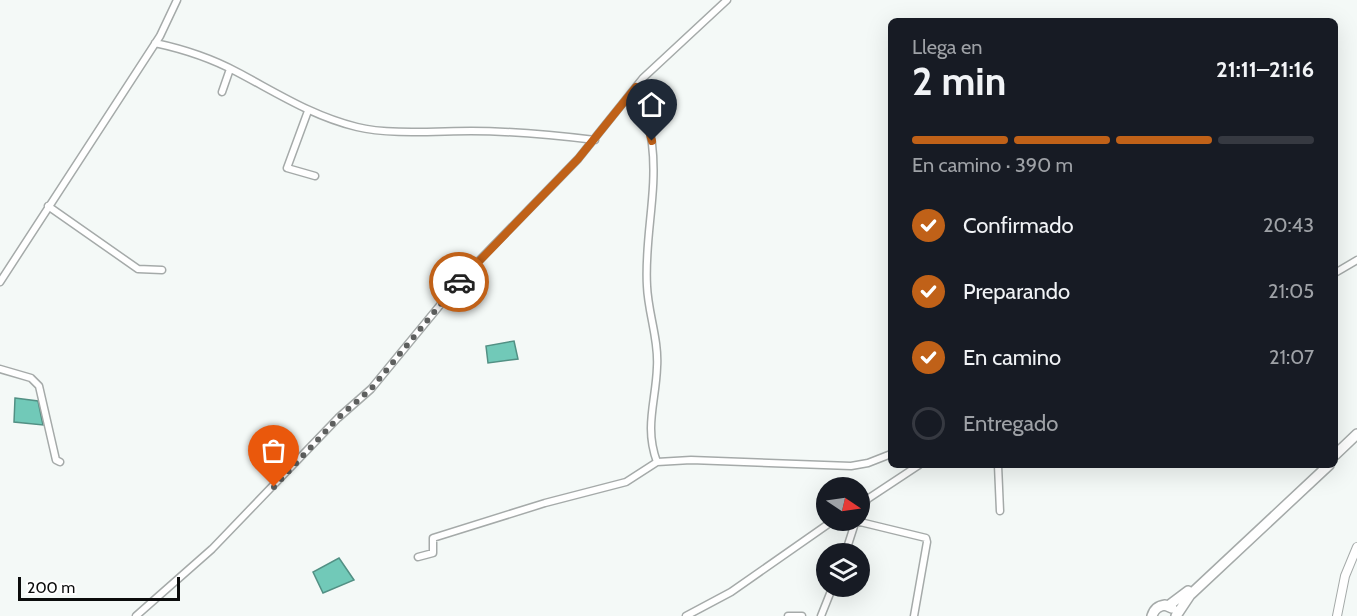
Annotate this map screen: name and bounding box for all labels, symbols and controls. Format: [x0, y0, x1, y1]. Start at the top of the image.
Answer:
text: Llega en [912, 35, 982, 59]
text: 21:11–21:16 [1216, 56, 1314, 83]
text: 2 min [912, 57, 1006, 105]
pin [626, 79, 677, 141]
icon: home [635, 88, 668, 121]
text: En camino · 390 m [912, 153, 1073, 177]
icon: check [912, 209, 945, 242]
text: Confirmado [963, 212, 1074, 239]
text: 20:43 [1263, 213, 1314, 237]
courier [429, 252, 489, 312]
icon: car [443, 266, 476, 299]
icon: check [912, 275, 945, 308]
text: Preparando [963, 278, 1070, 305]
text: 21:05 [1268, 279, 1314, 303]
icon: check [912, 341, 945, 374]
text: En camino [963, 344, 1061, 371]
text: 21:07 [1269, 345, 1314, 369]
text: Entregado [963, 410, 1058, 437]
pin [248, 425, 299, 487]
icon: bag [257, 434, 290, 467]
north arrow [816, 477, 870, 531]
map controls [816, 477, 870, 597]
button: layers [816, 543, 870, 597]
scale bar [18, 574, 180, 602]
text: 200 m [27, 578, 75, 597]

